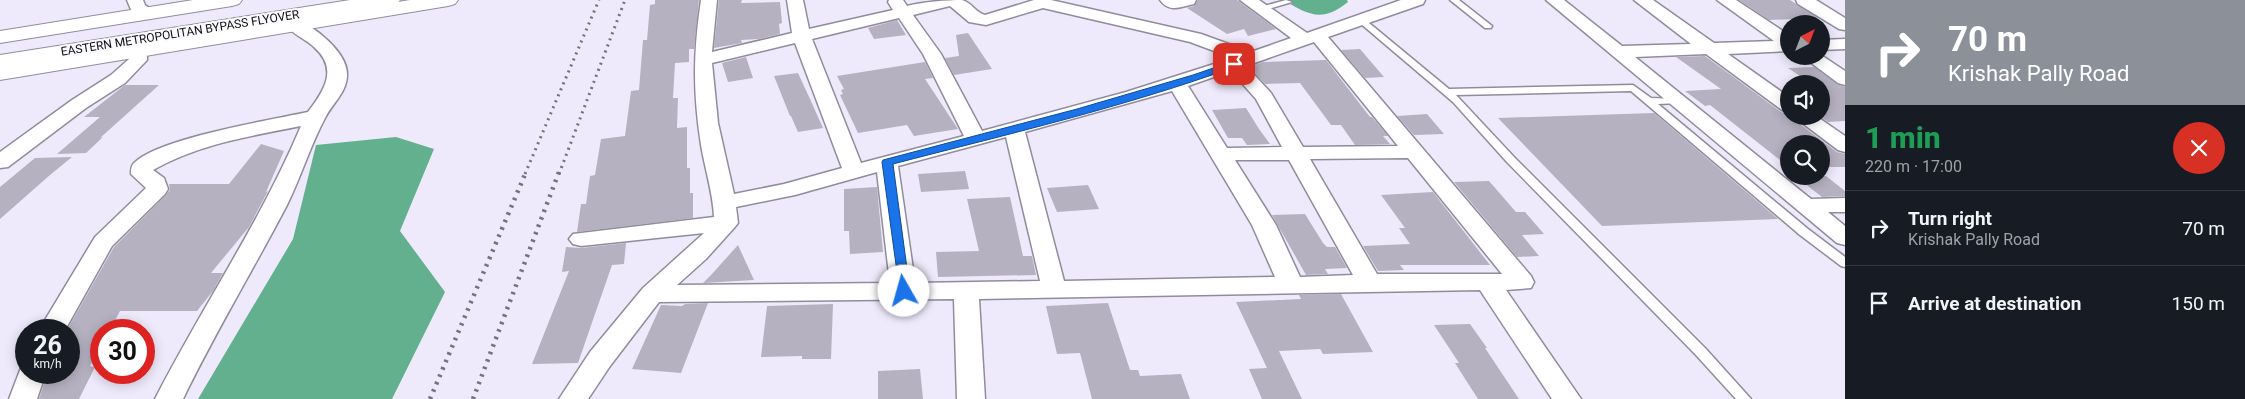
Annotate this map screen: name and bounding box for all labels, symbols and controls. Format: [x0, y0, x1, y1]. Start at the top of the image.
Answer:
street label: EASTERN METROPOLITAN BYPASS FLYOVER [60, 7, 301, 59]
north arrow [1780, 15, 1830, 65]
map controls [1780, 15, 1830, 185]
text: 70 m [1948, 19, 2027, 60]
icon: right [1865, 20, 1930, 85]
pin [1213, 43, 1255, 85]
icon: arrive [1220, 50, 1248, 78]
text: Krishak Pally Road [1948, 61, 2129, 86]
button: sound [1780, 75, 1830, 125]
text: 1 min [1865, 120, 1941, 155]
button: close [2173, 122, 2225, 174]
button: search [1780, 135, 1830, 185]
text: 220 m · 17:00 [1865, 157, 1962, 176]
text: Turn right [1908, 207, 1992, 230]
icon: right [1865, 214, 1893, 242]
text: 70 m [2182, 217, 2225, 240]
text: Krishak Pally Road [1908, 230, 2040, 249]
position arrow [877, 264, 929, 316]
icon: arrive [1865, 289, 1893, 317]
text: Arrive at destination [1908, 292, 2081, 315]
text: 150 m [2172, 292, 2225, 315]
speed limit sign: 30 [90, 319, 155, 384]
text: 26 [33, 331, 62, 360]
text: km/h [33, 357, 62, 371]

